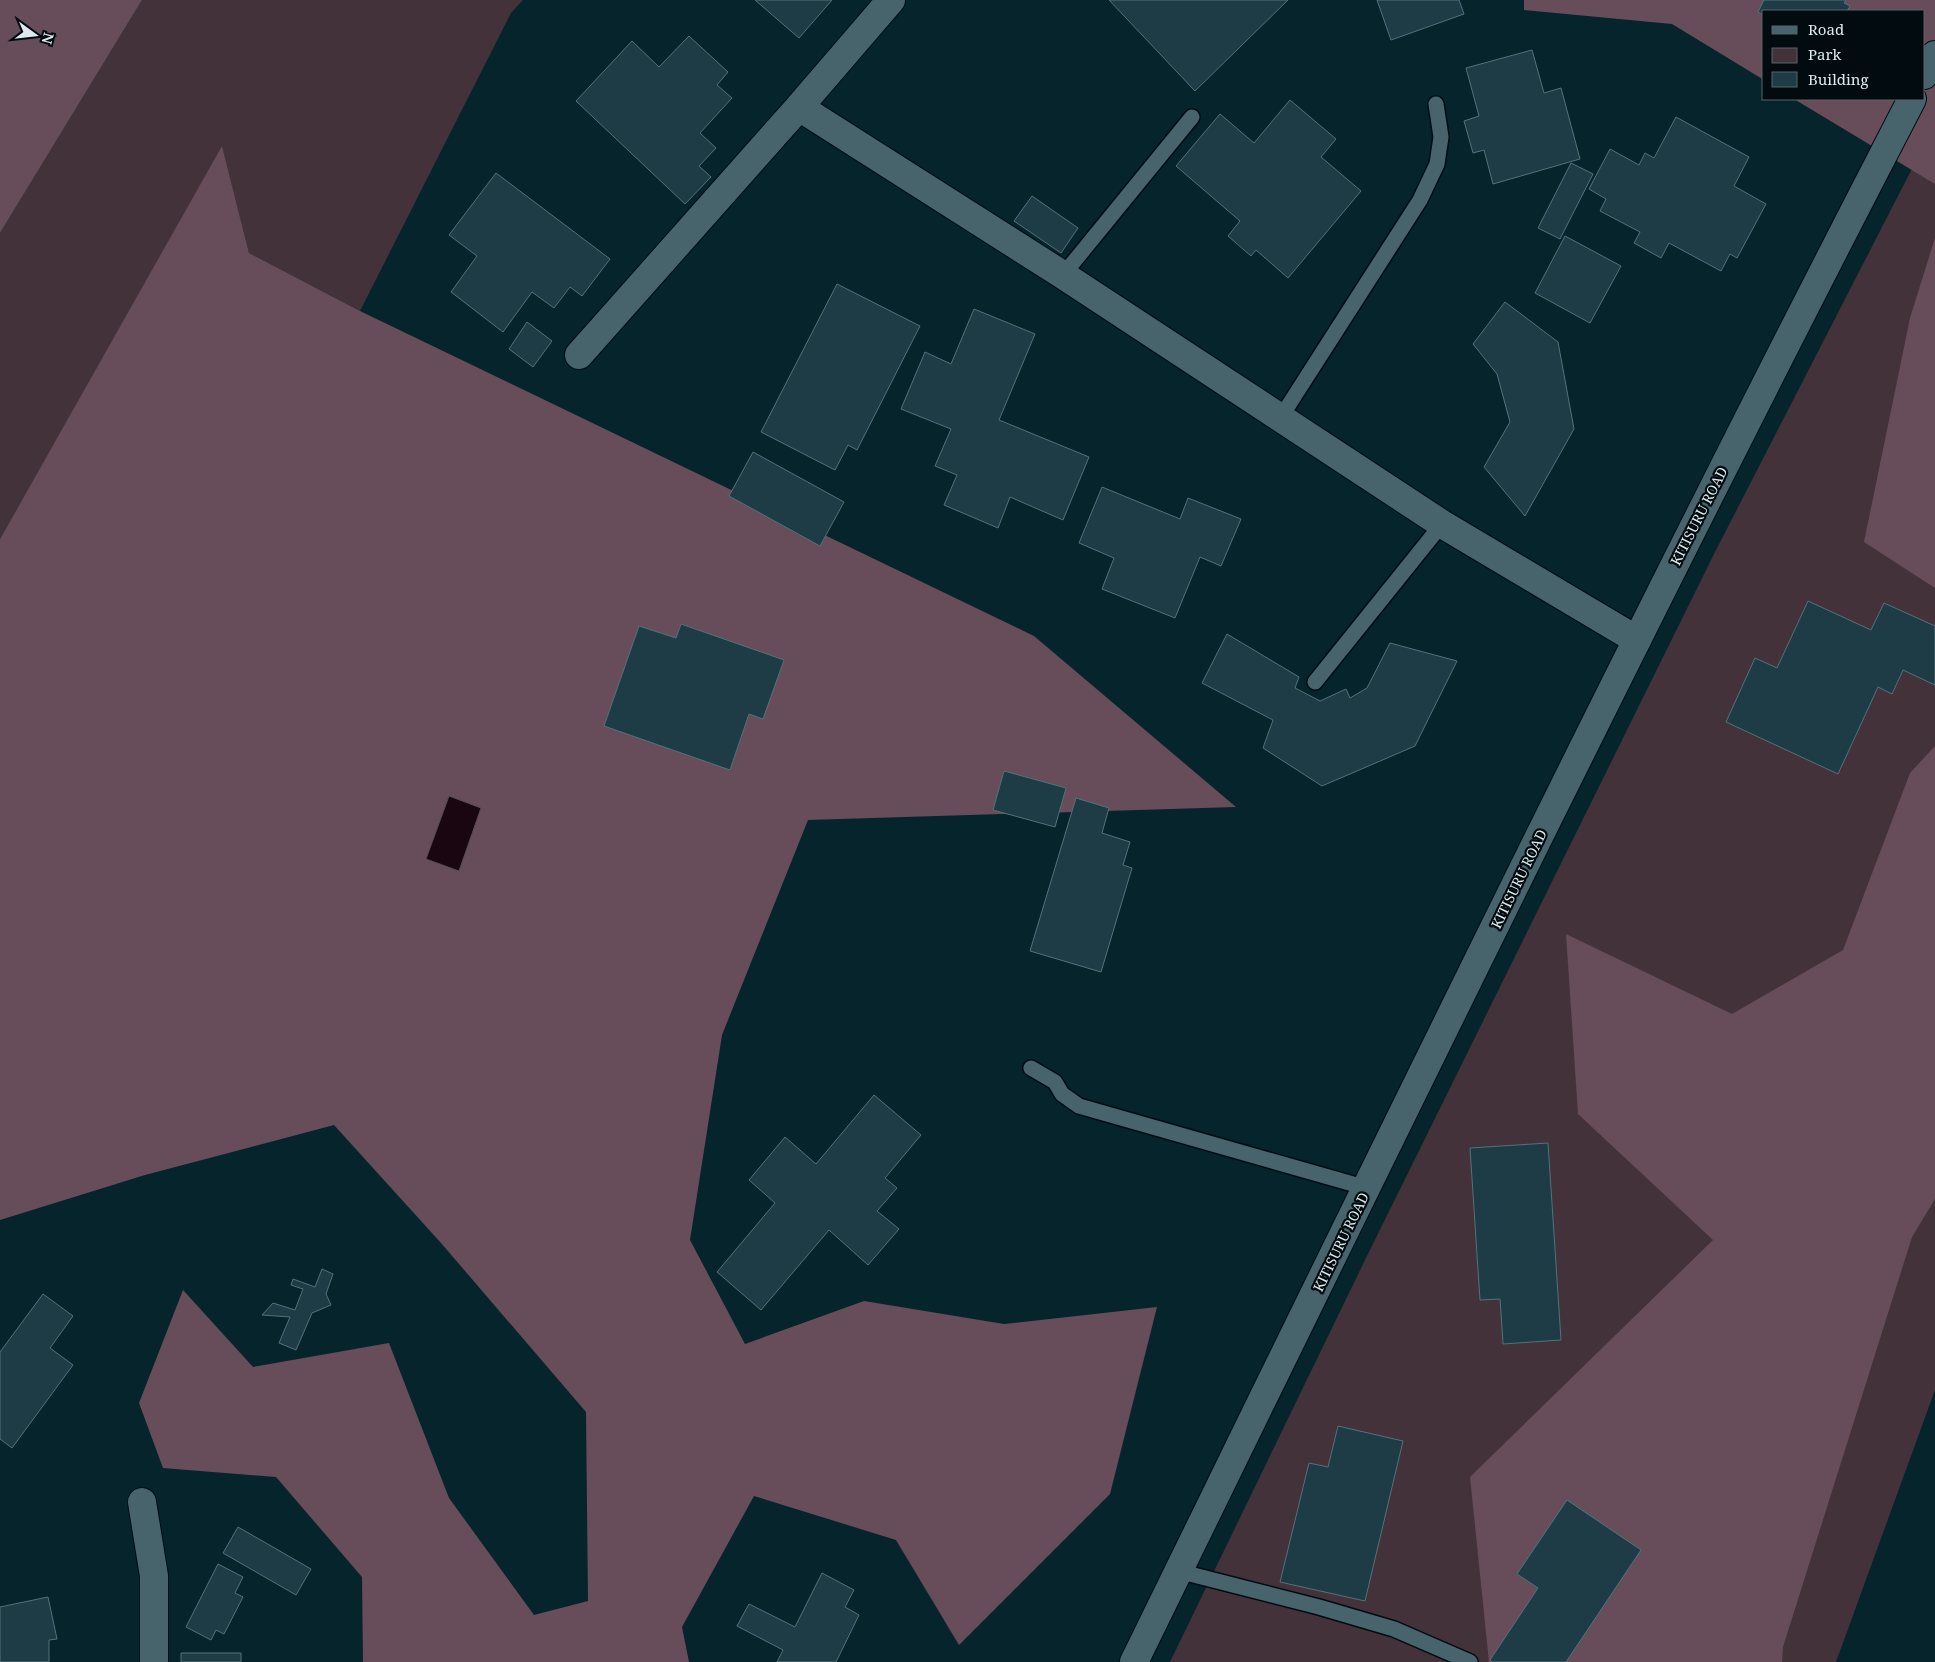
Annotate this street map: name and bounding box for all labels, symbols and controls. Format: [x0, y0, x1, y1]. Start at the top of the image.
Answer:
north arrow [10, 10, 60, 60]
legend [1762, 10, 1925, 100]
text: Road [1808, 19, 1844, 39]
text: N [37, 31, 59, 46]
text: Park [1808, 44, 1842, 64]
text: Building [1808, 69, 1869, 89]
street label: KITISURU ROAD [1666, 463, 1732, 568]
street label: KITISURU ROAD [1486, 826, 1551, 932]
street label: KITISURU ROAD [1308, 1189, 1373, 1295]

